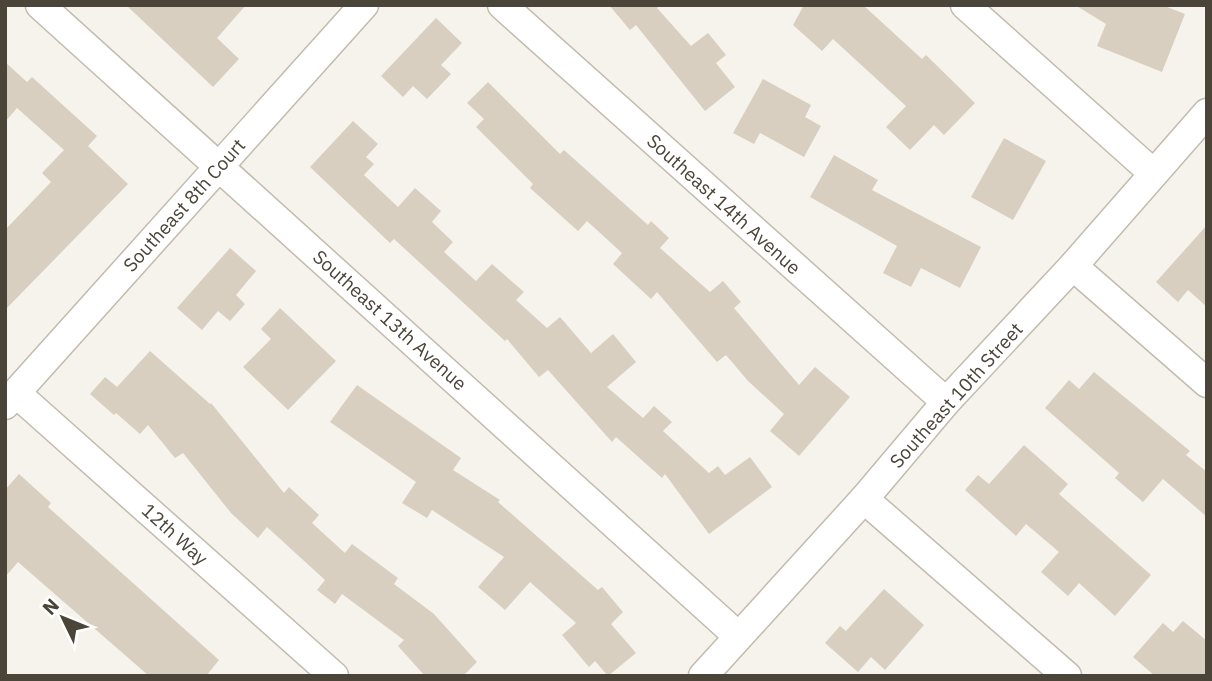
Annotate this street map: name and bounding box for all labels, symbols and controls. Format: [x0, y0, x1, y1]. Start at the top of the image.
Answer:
street label: Southeast 14th Avenue [642, 129, 806, 279]
street label: Southeast 8th Court [118, 133, 250, 277]
street label: Southeast 13th Avenue [308, 245, 472, 395]
street label: Southeast 10th Street [884, 317, 1028, 473]
street label: 12th Way [137, 498, 214, 570]
north arrow [28, 583, 98, 653]
text: N [37, 593, 64, 620]

